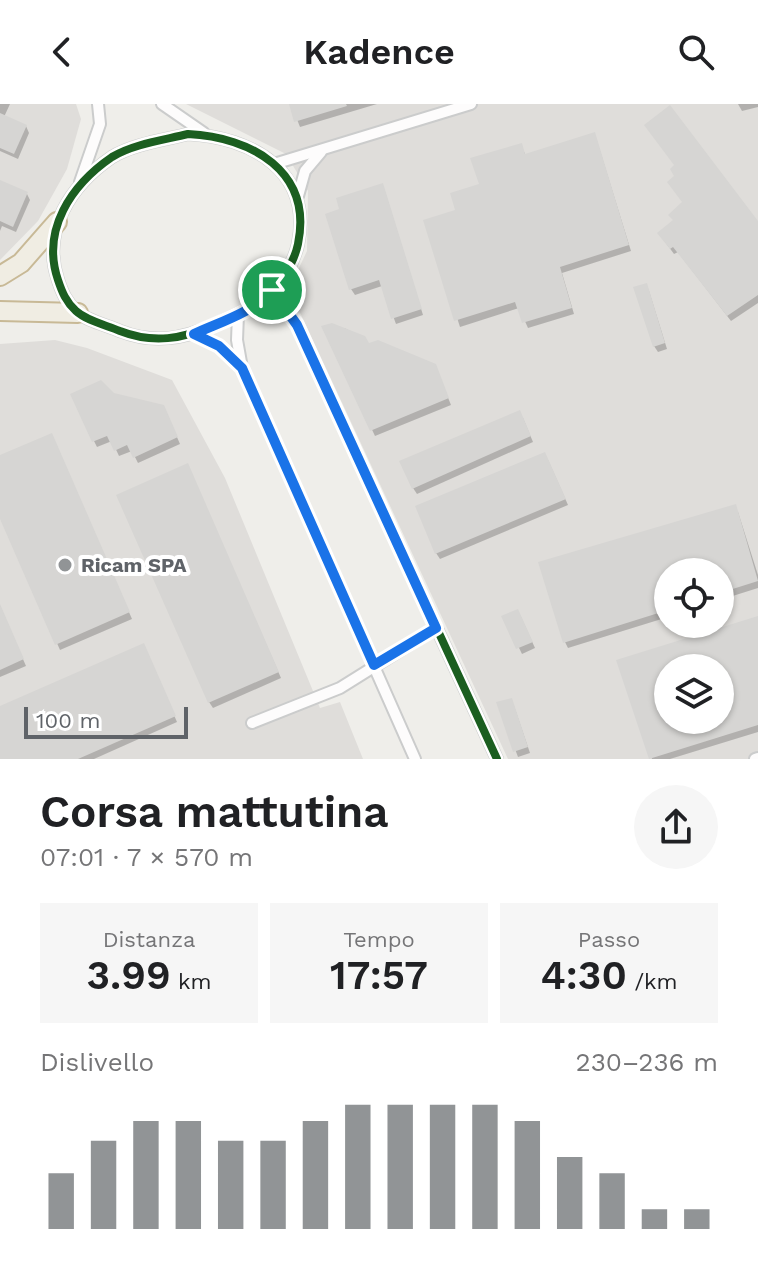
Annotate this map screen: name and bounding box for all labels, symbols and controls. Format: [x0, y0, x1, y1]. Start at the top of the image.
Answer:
icon: back [40, 30, 84, 74]
icon: search [674, 30, 718, 74]
text: Kadence [303, 31, 455, 73]
pin [238, 256, 306, 324]
icon: arrive [250, 268, 294, 312]
place label: Ricam SPA [81, 553, 187, 577]
marker: Ricam SPA [56, 556, 74, 574]
map controls [654, 558, 734, 734]
button: locate [654, 558, 734, 638]
button: layers [654, 654, 734, 734]
scale bar [24, 703, 188, 739]
text: 100 m [36, 708, 100, 733]
button: share [634, 785, 718, 869]
text: Corsa mattutina [40, 786, 389, 838]
text: 07:01 · 7 × 570 m [40, 842, 253, 872]
text: Distanza [103, 927, 195, 952]
text: Tempo [343, 927, 415, 952]
text: Passo [578, 927, 640, 952]
text: 3.99 [86, 952, 171, 999]
text: 17:57 [330, 952, 428, 999]
text: 4:30 [541, 952, 627, 999]
text: km [171, 969, 212, 994]
text: /km [627, 969, 677, 994]
text: Dislivello [40, 1047, 154, 1077]
text: 230–236 m [576, 1047, 718, 1077]

